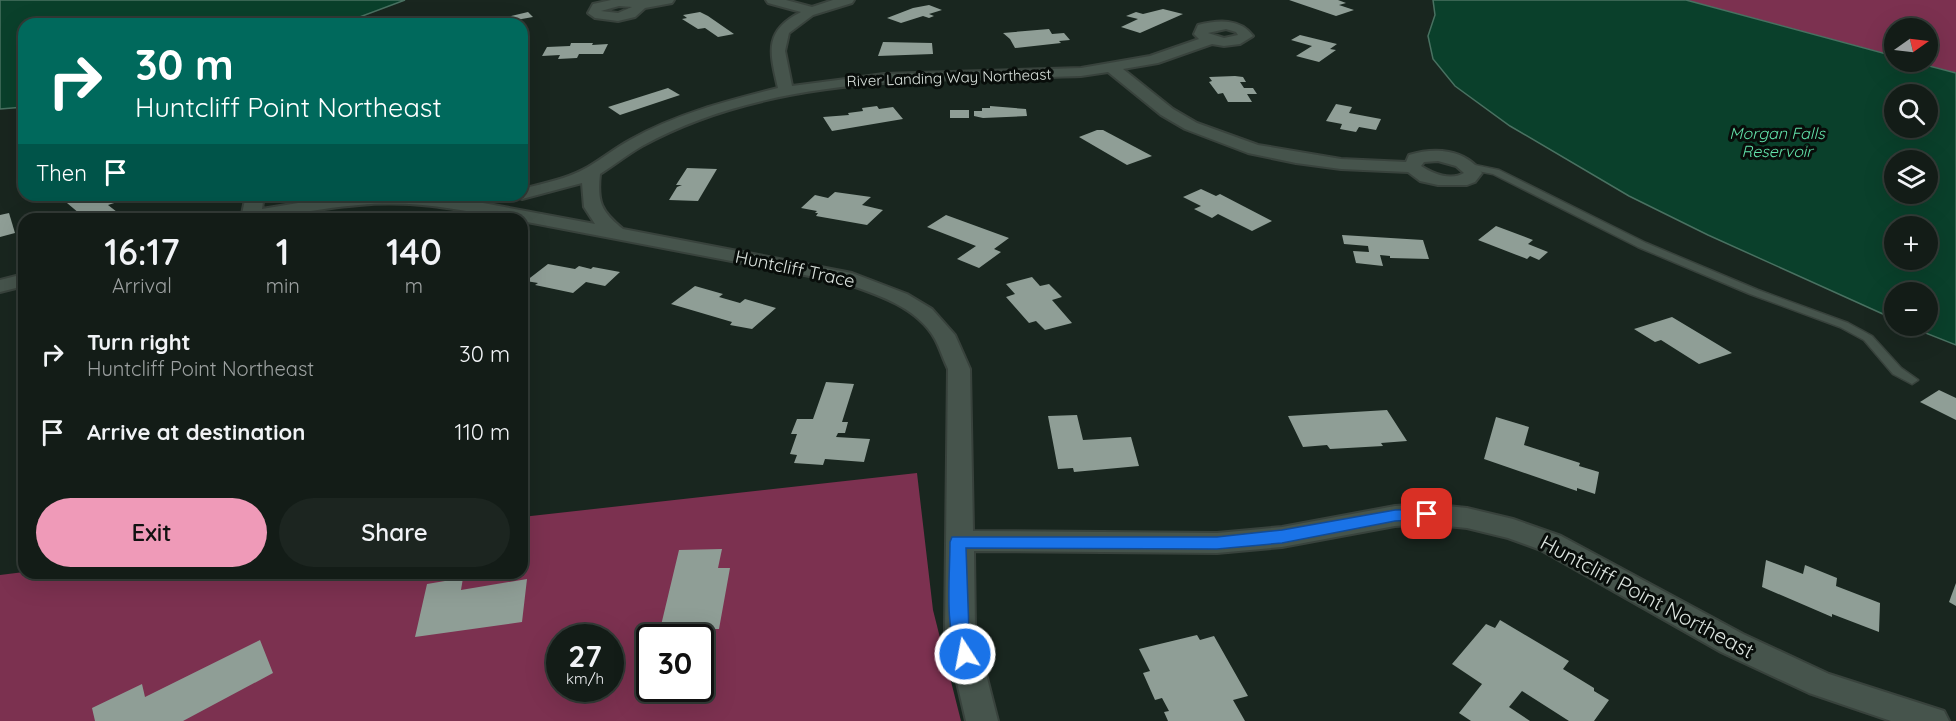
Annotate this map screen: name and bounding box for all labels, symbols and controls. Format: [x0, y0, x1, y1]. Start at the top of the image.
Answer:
north arrow [1884, 18, 1938, 72]
map controls [1884, 18, 1938, 336]
text: 30 m [135, 38, 234, 91]
icon: right [36, 42, 114, 120]
street label: River Landing Way Northeast [846, 64, 1052, 91]
button: search [1884, 84, 1938, 138]
text: Huntcliff Point Northeast [135, 90, 442, 124]
water label: Morgan Falls Reservoir [1729, 123, 1826, 161]
button: layers [1884, 150, 1938, 204]
icon: arrive [99, 156, 132, 189]
text: Then [36, 159, 87, 187]
button: + [1884, 216, 1938, 270]
text: 16:17 [104, 229, 180, 274]
text: 1 [276, 229, 290, 274]
text: 140 [386, 229, 442, 274]
street label: Huntcliff Trace [733, 245, 857, 292]
text: Arrival [112, 273, 172, 298]
text: min [266, 273, 300, 298]
text: m [405, 273, 423, 298]
button: − [1884, 282, 1938, 336]
text: Turn right [87, 328, 191, 356]
icon: right [36, 338, 69, 371]
text: 30 m [459, 340, 510, 368]
text: Huntcliff Point Northeast [87, 356, 314, 381]
icon: arrive [36, 416, 69, 449]
text: Arrive at destination [87, 418, 305, 446]
text: 110 m [455, 418, 510, 446]
pin [1401, 488, 1452, 539]
icon: arrive [1410, 497, 1443, 530]
button: Exit [36, 498, 267, 567]
button: Share [279, 498, 510, 567]
street label: Huntcliff Point Northeast [1536, 529, 1759, 664]
position arrow [933, 622, 997, 686]
speed limit sign: 30 [636, 624, 714, 702]
text: 27 [568, 637, 602, 675]
text: km/h [566, 669, 604, 688]

